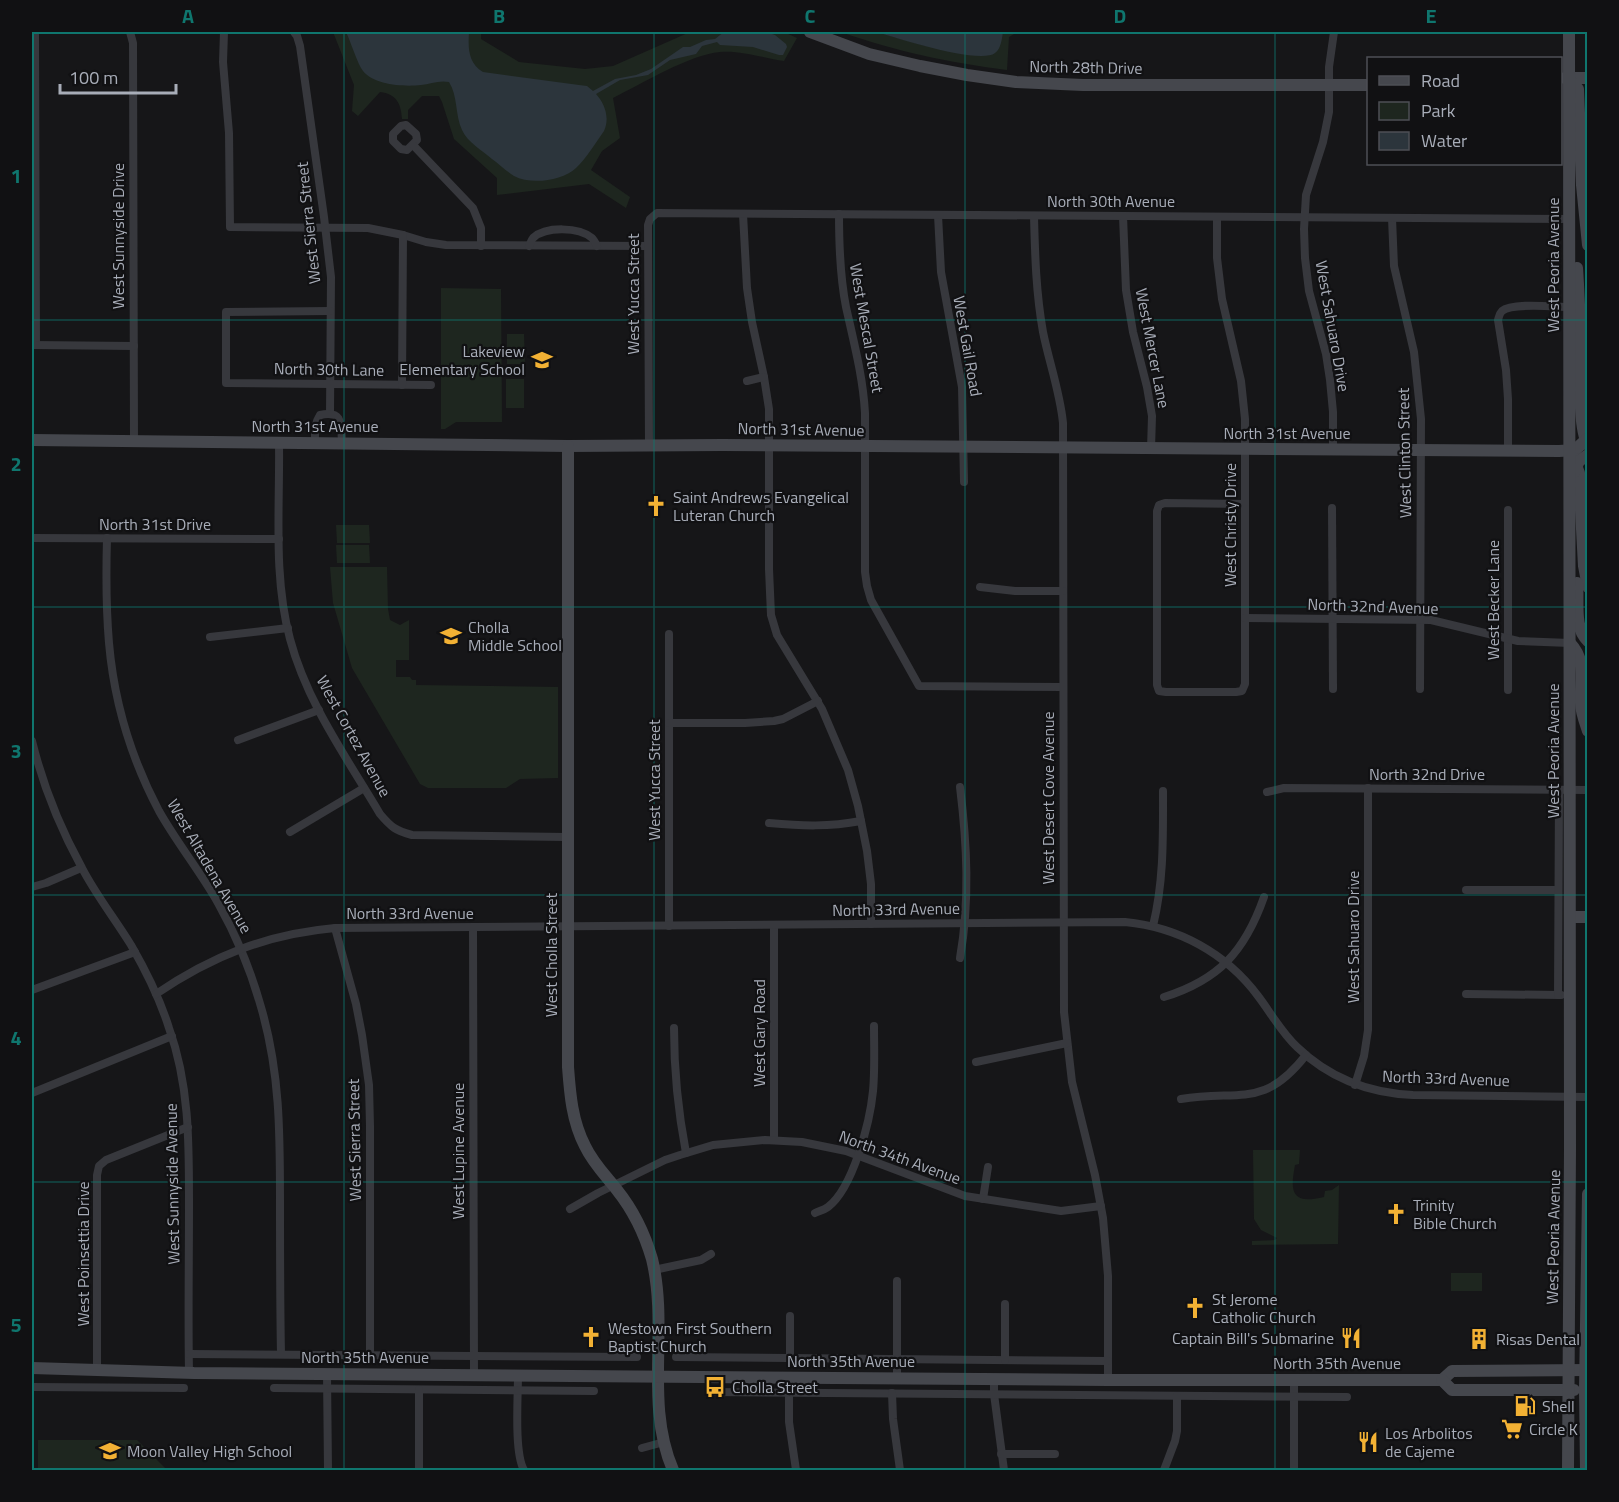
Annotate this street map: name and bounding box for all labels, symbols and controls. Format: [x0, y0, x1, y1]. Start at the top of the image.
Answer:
text: A [182, 0, 194, 31]
text: B [493, 0, 505, 31]
text: C [805, 0, 816, 31]
text: D [1114, 0, 1126, 31]
text: E [1425, 0, 1437, 31]
street label: North 28th Drive [1029, 54, 1143, 80]
scale bar [60, 57, 176, 95]
legend [1367, 57, 1562, 165]
text: 100 m [69, 64, 118, 91]
text: Road [1421, 67, 1460, 94]
text: Park [1421, 97, 1456, 124]
text: Water [1421, 127, 1467, 154]
text: 1 [10, 160, 22, 191]
street label: West Sierra Street [290, 160, 326, 285]
street label: West Sunnyside Drive [106, 163, 130, 309]
street label: North 30th Avenue [1047, 189, 1175, 213]
street label: West Peoria Avenue [1541, 197, 1565, 333]
street label: West Yucca Street [621, 233, 645, 355]
street label: West Sahuaro Drive [1310, 259, 1356, 393]
street label: West Mescal Street [844, 261, 890, 395]
street label: West Mercer Lane [1130, 286, 1176, 410]
street label: West Gail Road [947, 294, 989, 398]
place label: Lakeview Elementary School [399, 339, 525, 381]
school or university icon: Lakeview Elementary School [530, 348, 554, 372]
street label: North 30th Lane [274, 356, 384, 382]
street label: West Clinton Street [1391, 387, 1417, 518]
street label: North 31st Avenue [252, 414, 379, 438]
street label: North 31st Avenue [737, 416, 865, 442]
street label: North 31st Avenue [1224, 421, 1351, 445]
text: 2 [10, 448, 22, 479]
street label: West Christy Drive [1218, 463, 1242, 587]
place label: Saint Andrews Evangelical Luteran Church [673, 485, 849, 527]
church icon: Saint Andrews Evangelical Luteran Church [644, 494, 668, 518]
street label: North 31st Drive [99, 512, 211, 536]
street label: West Becker Lane [1481, 540, 1505, 660]
street label: North 32nd Avenue [1307, 592, 1439, 620]
place label: Cholla Middle School [468, 615, 562, 657]
school or university icon: Cholla Middle School [439, 624, 463, 648]
street label: West Cortez Avenue [311, 671, 397, 801]
street label: West Peoria Avenue [1541, 683, 1565, 819]
street label: West Desert Cove Avenue [1036, 711, 1060, 885]
street label: West Yucca Street [642, 719, 666, 841]
text: 3 [10, 735, 22, 766]
street label: North 32nd Drive [1369, 762, 1485, 786]
street label: West Altadena Avenue [162, 794, 258, 938]
street label: West Sahuaro Drive [1341, 871, 1365, 1003]
street label: West Cholla Street [539, 892, 563, 1017]
street label: North 33rd Avenue [832, 896, 960, 922]
street label: North 33rd Avenue [346, 901, 474, 925]
street label: West Gary Road [747, 979, 771, 1087]
text: 4 [10, 1022, 22, 1053]
street label: North 33rd Avenue [1382, 1064, 1510, 1092]
street label: West Sierra Street [341, 1078, 367, 1202]
street label: West Lupine Avenue [446, 1083, 470, 1219]
street label: West Sunnyside Avenue [159, 1103, 185, 1265]
street label: North 34th Avenue [836, 1124, 964, 1190]
street label: West Peoria Avenue [1540, 1169, 1566, 1305]
street label: West Poinsettia Drive [71, 1181, 95, 1327]
place label: Trinity Bible Church [1413, 1193, 1497, 1235]
church icon: Trinity Bible Church [1384, 1202, 1408, 1226]
place label: St Jerome Catholic Church [1212, 1287, 1316, 1329]
church icon: St Jerome Catholic Church [1183, 1296, 1207, 1320]
text: 5 [10, 1309, 22, 1340]
place label: Westown First Southern Baptist Church [608, 1316, 772, 1358]
church icon: Westown First Southern Baptist Church [579, 1325, 603, 1349]
place label: Captain Bill's Submarine [1172, 1326, 1334, 1350]
restaurant icon: Captain Bill's Submarine [1339, 1326, 1363, 1350]
building icon: Risas Dental [1467, 1327, 1491, 1351]
place label: Risas Dental [1496, 1327, 1580, 1351]
street label: North 35th Avenue [301, 1345, 429, 1369]
street label: North 35th Avenue [787, 1349, 915, 1373]
street label: North 35th Avenue [1273, 1351, 1401, 1375]
bus stop icon: Cholla Street [703, 1375, 727, 1399]
place label: Cholla Street [732, 1375, 818, 1399]
fuel station icon: Shell [1513, 1394, 1537, 1418]
place label: Shell [1542, 1394, 1575, 1418]
supermarket icon: Circle K [1500, 1417, 1524, 1441]
place label: Circle K [1529, 1417, 1578, 1441]
place label: Los Arbolitos de Cajeme [1385, 1421, 1473, 1463]
restaurant icon: Los Arbolitos de Cajeme [1356, 1430, 1380, 1454]
school or university icon: Moon Valley High School [98, 1439, 122, 1463]
place label: Moon Valley High School [127, 1439, 292, 1463]

